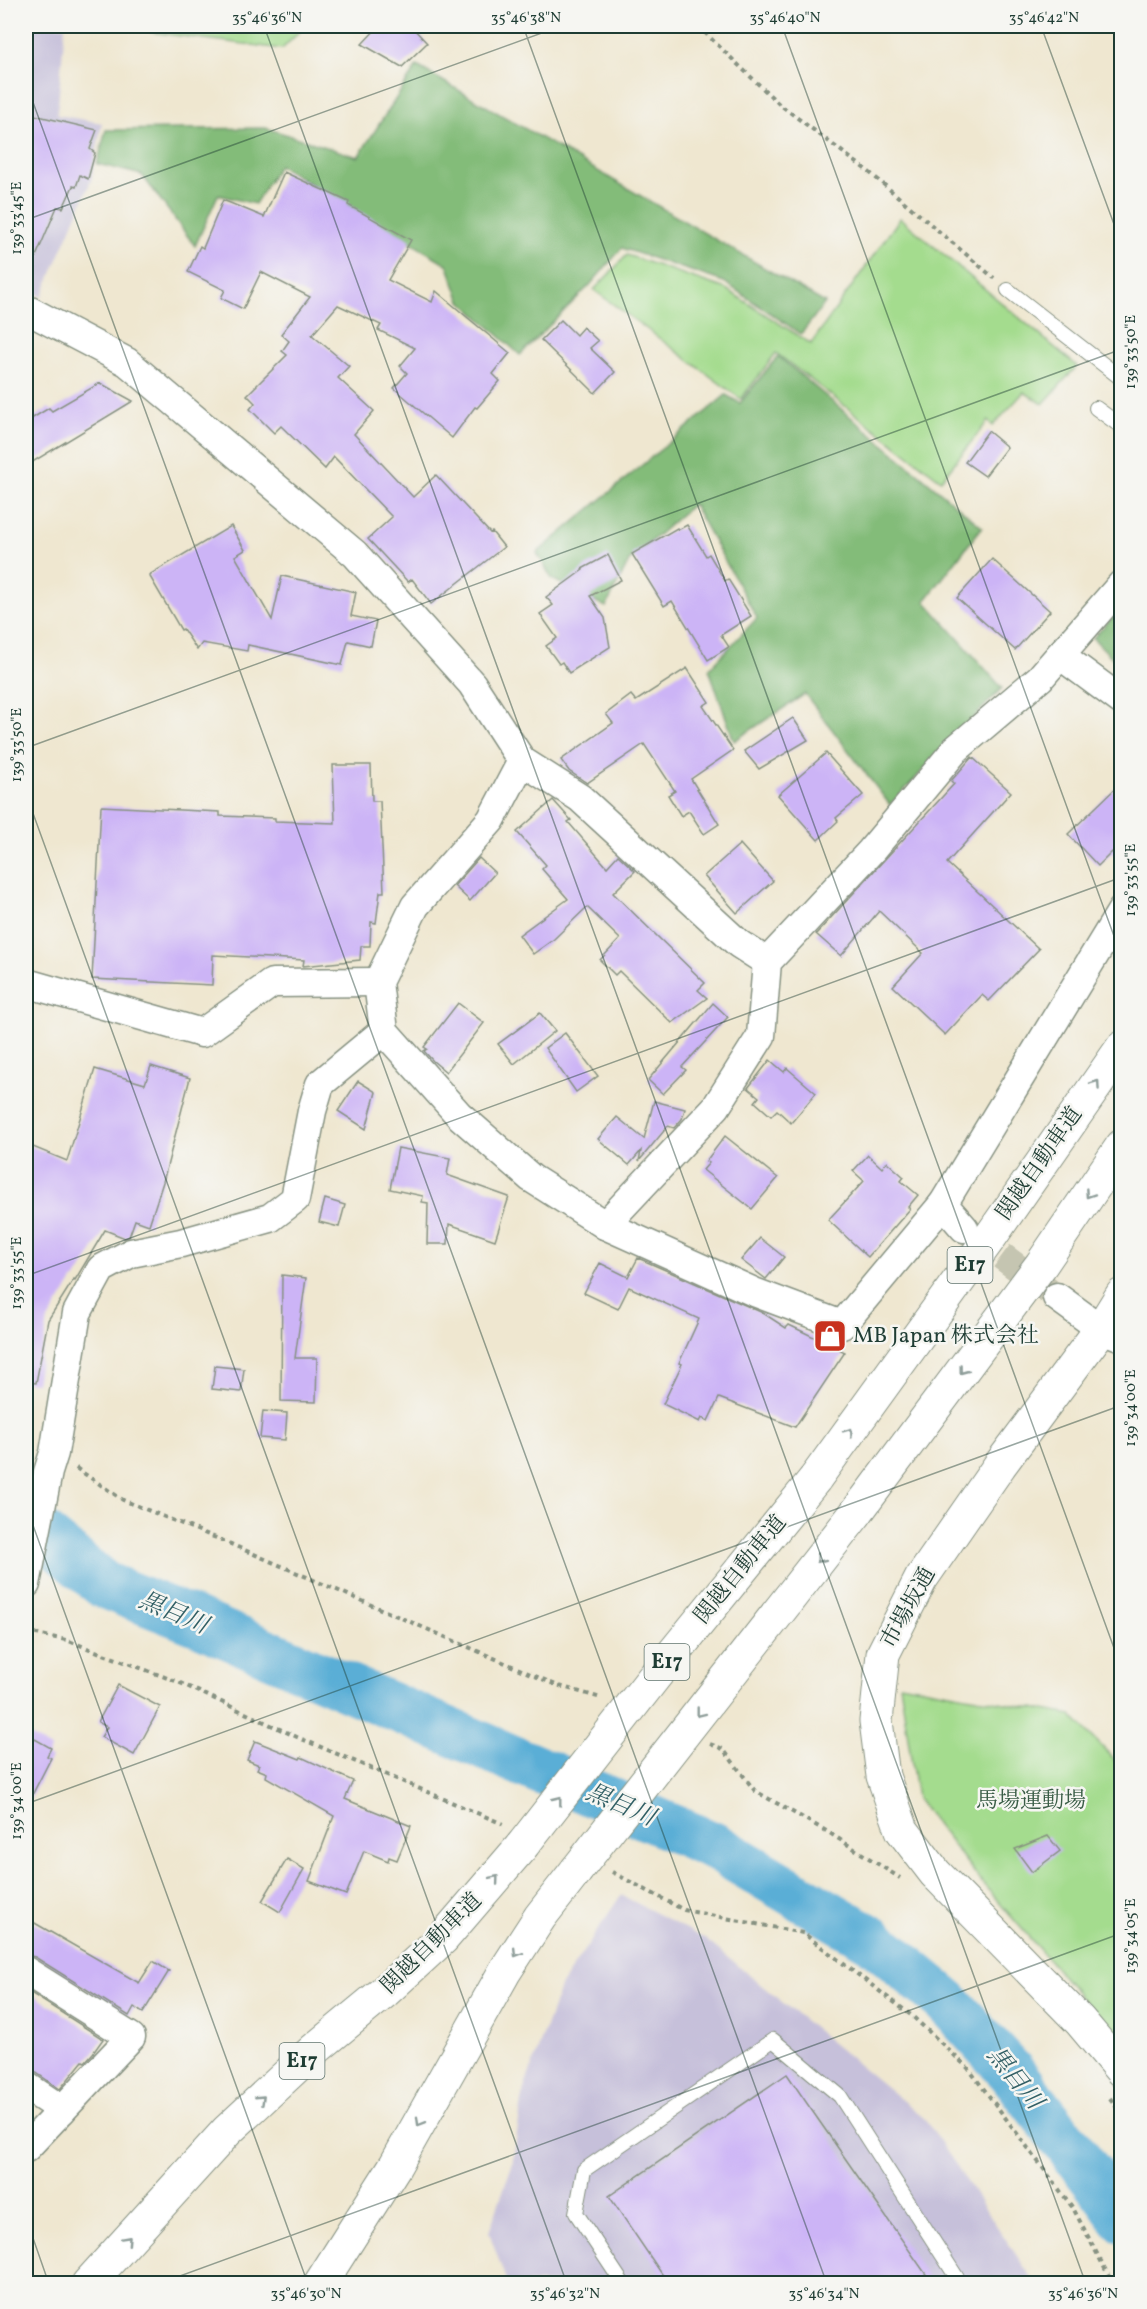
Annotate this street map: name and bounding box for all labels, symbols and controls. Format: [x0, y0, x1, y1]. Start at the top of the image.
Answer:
text: 35°46'36"N [232, 8, 302, 29]
text: 35°46'38"N [491, 8, 561, 29]
text: 35°46'40"N [749, 8, 821, 29]
text: 35°46'42"N [1009, 8, 1079, 29]
text: 139°33'45"E [7, 181, 28, 255]
text: 139°33'50"E [1121, 315, 1142, 389]
text: 139°33'50"E [7, 708, 28, 782]
text: 139°33'55"E [1121, 843, 1142, 917]
one-way arrow [1089, 1080, 1100, 1091]
street label: 関越自動車道 [989, 1101, 1091, 1227]
one-way arrow [1085, 1187, 1096, 1198]
text: 139°33'55"E [7, 1236, 28, 1310]
road number: E17 [948, 1247, 992, 1283]
shop icon: MB Japan 株式会社 [812, 1318, 848, 1354]
place label: MB Japan 株式会社 [853, 1321, 1039, 1352]
one-way arrow [959, 1363, 970, 1374]
text: 139°34'00"E [1121, 1369, 1142, 1447]
one-way arrow [842, 1427, 853, 1438]
street label: 関越自動車道 [687, 1509, 795, 1631]
one-way arrow [817, 1553, 828, 1564]
street label: 市場坂通 [874, 1562, 944, 1654]
water label: 黒目川 [133, 1584, 216, 1645]
road number: E17 [644, 1644, 690, 1680]
one-way arrow [697, 1706, 708, 1717]
text: 139°34'00"E [7, 1762, 28, 1840]
water label: 黒目川 [580, 1776, 663, 1837]
park label: 馬場運動場 [976, 1786, 1086, 1817]
one-way arrow [551, 1796, 562, 1807]
one-way arrow [487, 1875, 498, 1886]
street label: 関越自動車道 [374, 1886, 490, 2002]
text: 139°34'05"E [1121, 1898, 1142, 1974]
one-way arrow [514, 1946, 525, 1957]
water label: 黒目川 [978, 2040, 1052, 2120]
road number: E17 [280, 2043, 324, 2079]
one-way arrow [255, 2095, 265, 2106]
one-way arrow [416, 2115, 427, 2126]
one-way arrow [120, 2237, 131, 2247]
text: 35°46'30"N [270, 2284, 342, 2305]
text: 35°46'32"N [530, 2284, 600, 2305]
text: 35°46'34"N [788, 2284, 860, 2305]
text: 35°46'36"N [1048, 2284, 1118, 2305]

